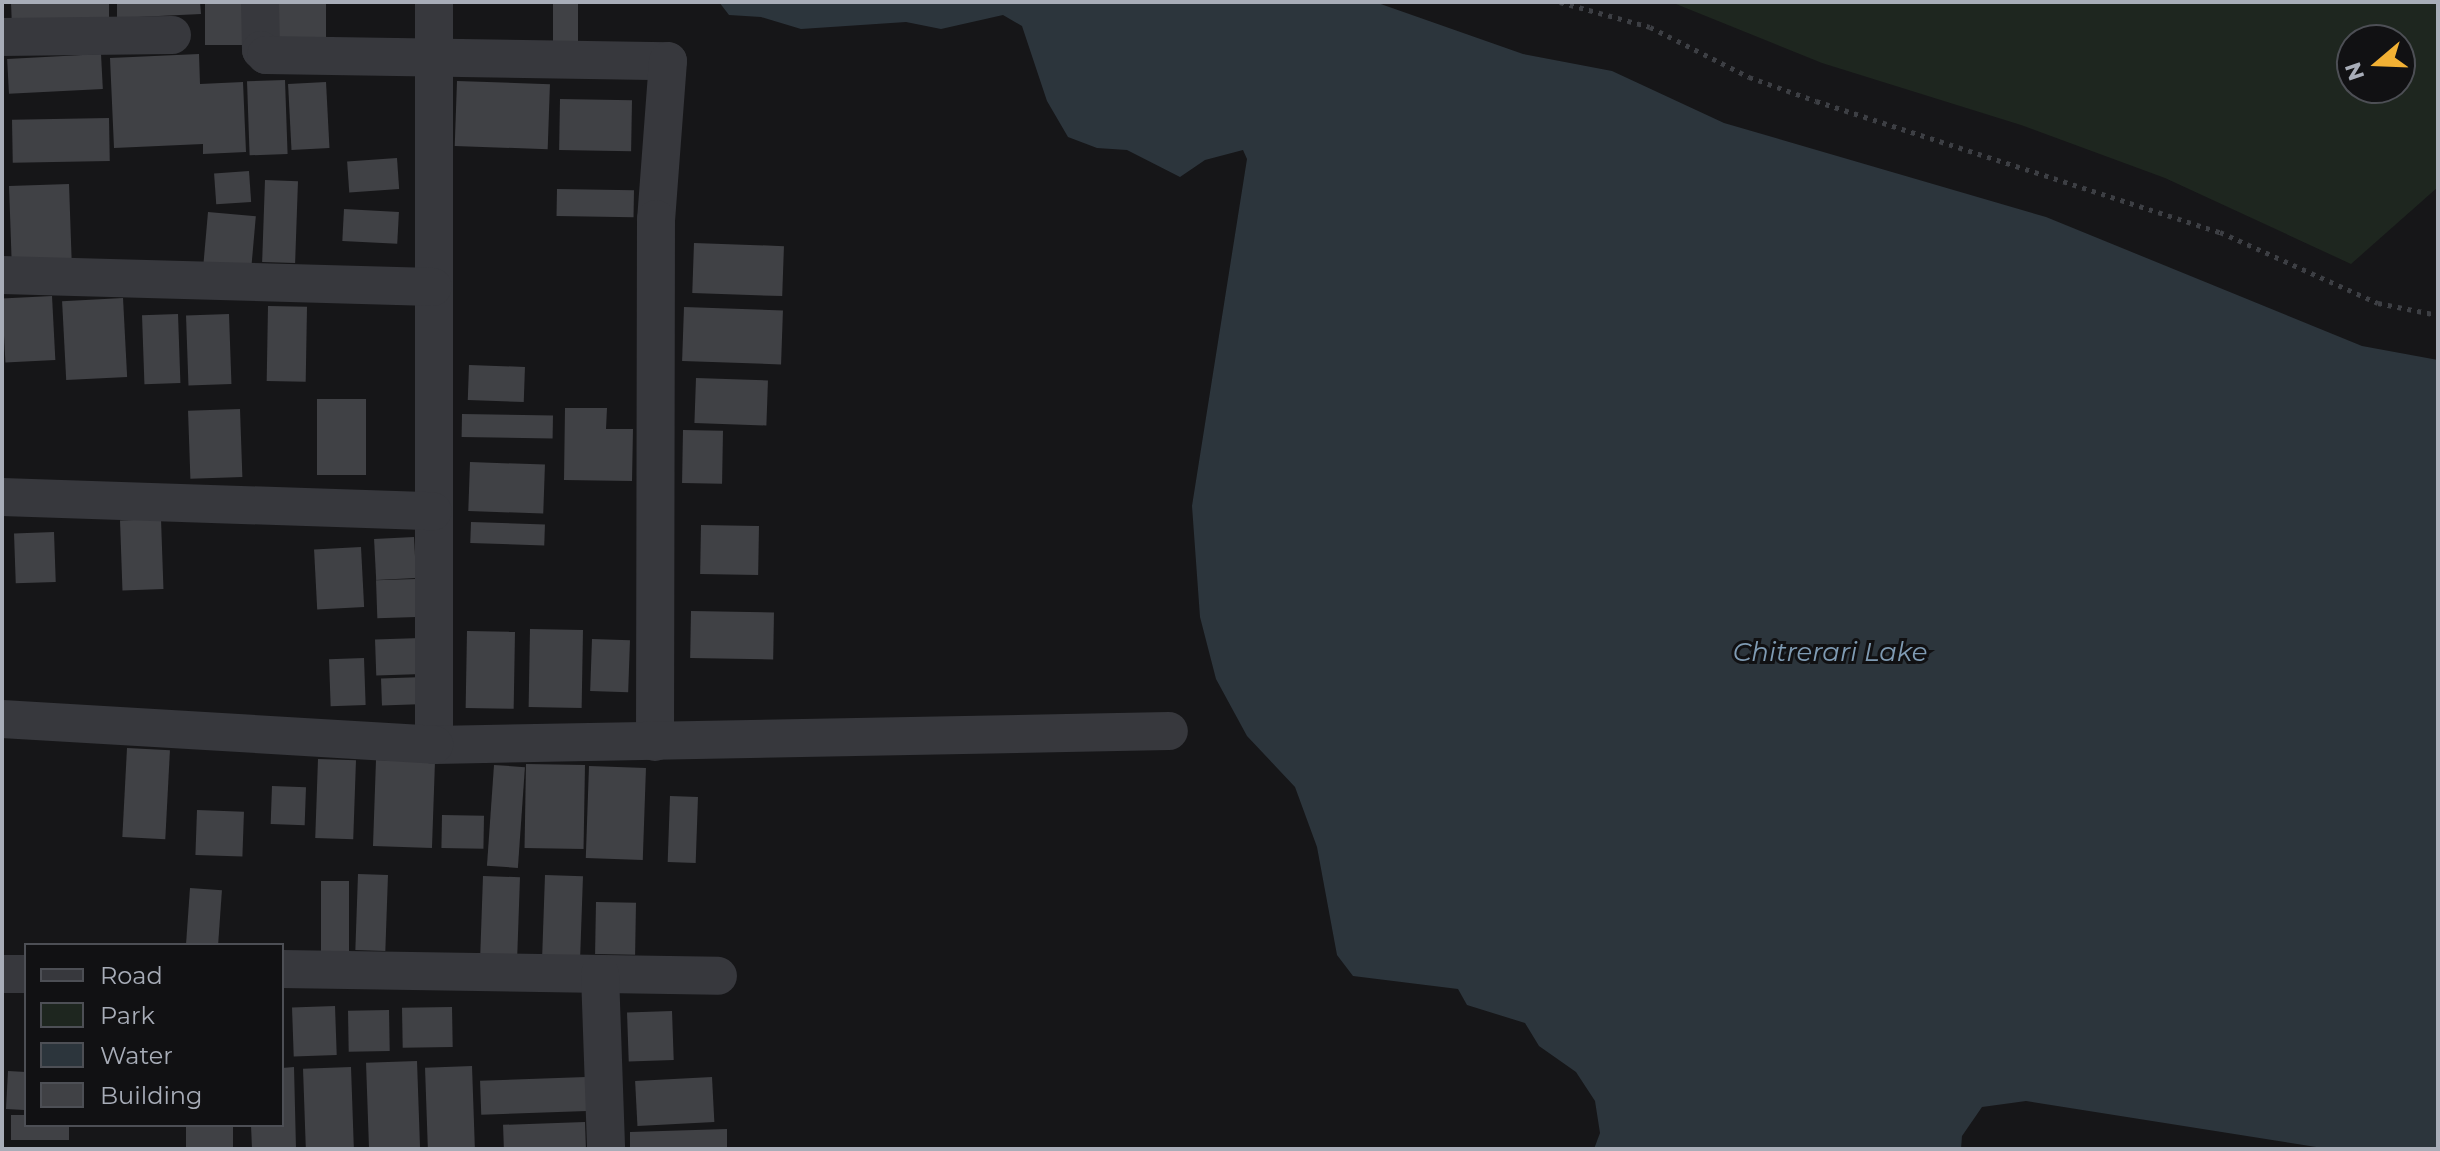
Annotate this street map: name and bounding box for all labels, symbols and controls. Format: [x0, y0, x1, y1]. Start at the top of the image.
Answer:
north arrow [2336, 24, 2416, 104]
text: N [2339, 59, 2370, 84]
water label: Chitrerari Lake [1733, 637, 1927, 669]
legend [24, 943, 284, 1127]
text: Road [100, 961, 163, 990]
text: Park [100, 1001, 155, 1030]
text: Water [100, 1041, 173, 1070]
text: Building [100, 1081, 203, 1110]

